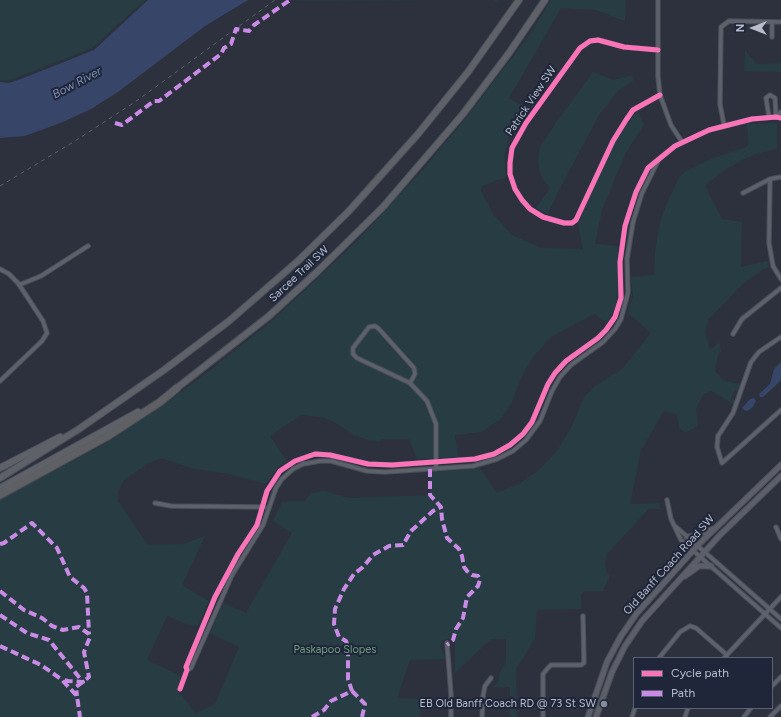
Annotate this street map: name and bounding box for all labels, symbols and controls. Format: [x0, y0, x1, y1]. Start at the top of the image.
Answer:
north arrow [733, 8, 773, 48]
text: N [734, 24, 747, 32]
water label: Bow River [50, 64, 104, 102]
street label: Patrick View SW [503, 64, 559, 138]
street label: Sarcee Trail SW [266, 243, 332, 305]
street label: Old Banff Coach Road SW [621, 512, 717, 618]
park label: Paskapoo Slopes [294, 643, 376, 657]
legend [633, 657, 773, 709]
text: Cycle path [671, 666, 729, 680]
text: Path [671, 686, 695, 700]
place label: EB Old Banff Coach RD @ 73 St SW [420, 697, 596, 711]
marker: EB Old Banff Coach RD @ 73 St SW [599, 699, 609, 709]

